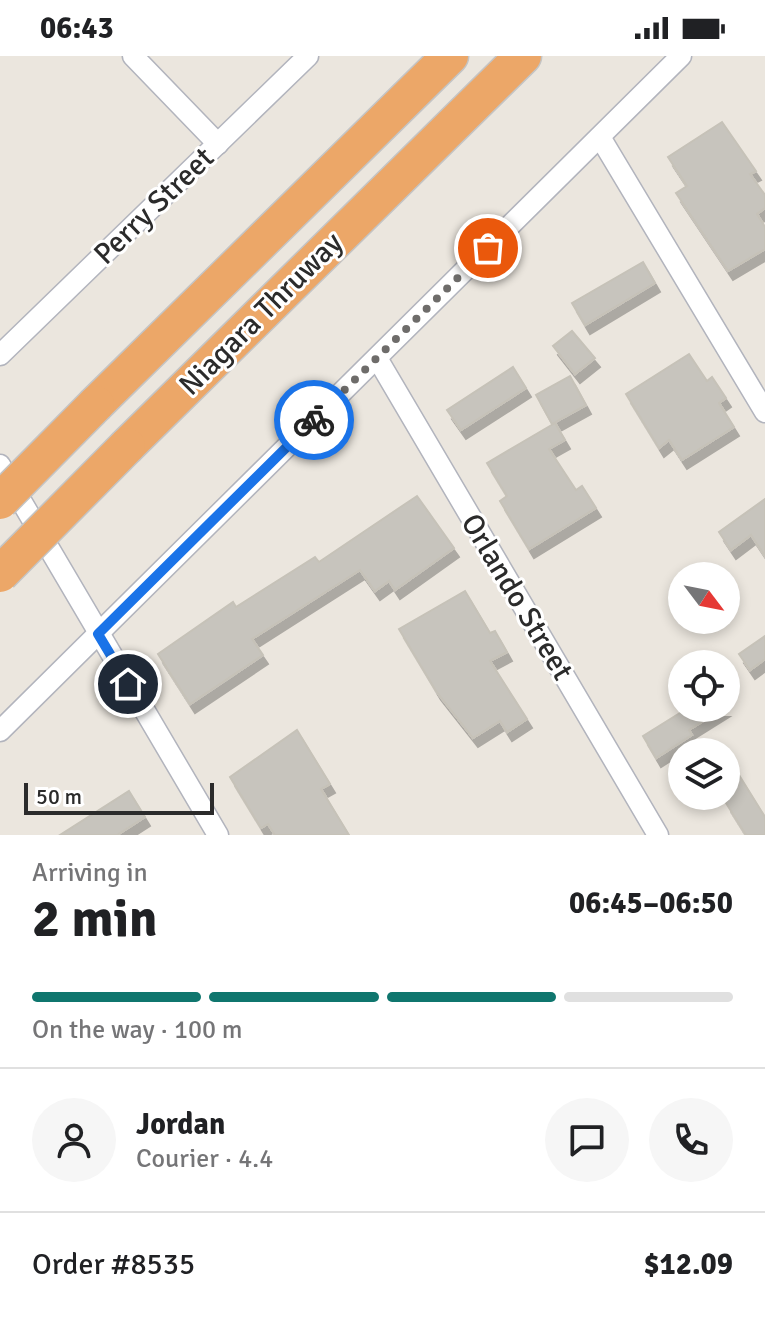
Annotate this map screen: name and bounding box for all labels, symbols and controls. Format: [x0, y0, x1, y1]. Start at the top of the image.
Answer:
text: 06:43 [40, 10, 114, 47]
street label: Perry Street [86, 140, 222, 272]
pin [454, 214, 522, 282]
street label: Niagara Thruway [172, 225, 350, 403]
icon: bag [466, 226, 510, 270]
courier [274, 380, 354, 460]
icon: bike [292, 398, 336, 442]
street label: Orlando Street [453, 507, 581, 687]
north arrow [668, 562, 740, 634]
map controls [668, 562, 740, 810]
pin [94, 650, 162, 718]
button: locate [668, 650, 740, 722]
icon: home [106, 662, 150, 706]
button: layers [668, 738, 740, 810]
scale bar [24, 779, 214, 815]
text: 50 m [36, 783, 82, 810]
text: Arriving in [32, 857, 148, 889]
text: 06:45–06:50 [569, 885, 733, 922]
text: 2 min [32, 887, 158, 951]
text: On the way · 100 m [32, 1014, 242, 1046]
button: person [32, 1098, 116, 1182]
button: chat [545, 1098, 629, 1182]
button: phone [649, 1098, 733, 1182]
text: Jordan [136, 1106, 225, 1143]
text: Courier · 4.4 [136, 1143, 273, 1175]
text: Order #8535 [32, 1246, 195, 1283]
text: $12.09 [643, 1246, 733, 1283]

